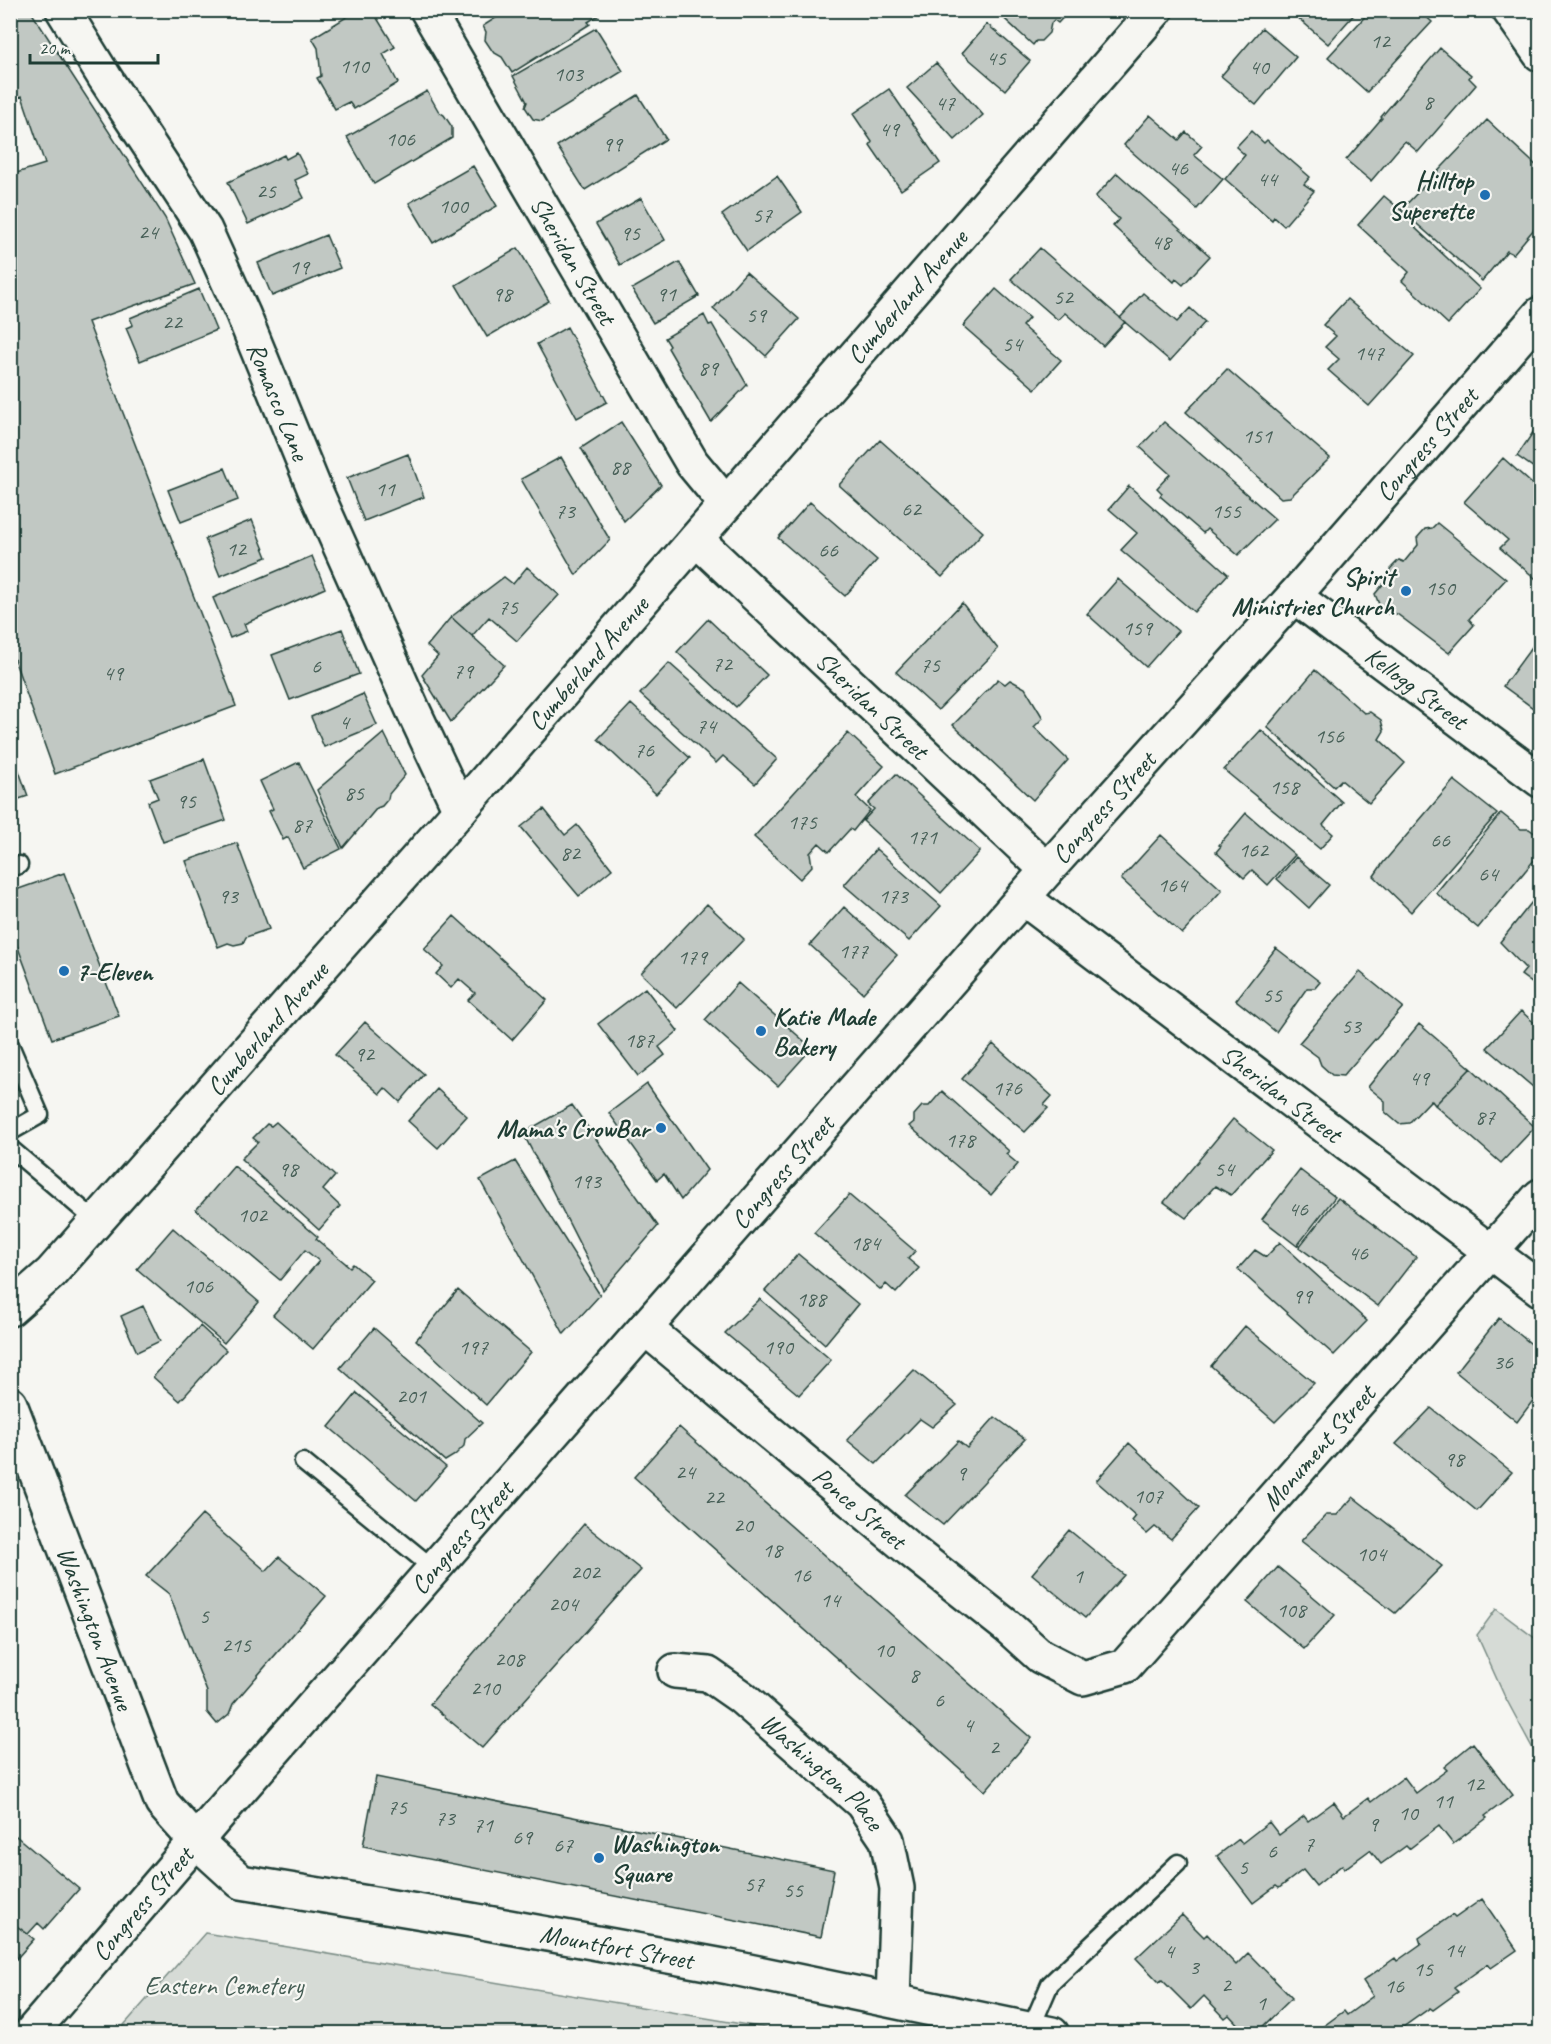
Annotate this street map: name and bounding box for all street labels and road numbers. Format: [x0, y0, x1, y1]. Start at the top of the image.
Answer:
street label: Sheridan Street [523, 191, 625, 333]
street label: Cumberland Avenue [839, 221, 976, 371]
street label: Romasco Lane [239, 337, 318, 466]
street label: Congress Street [1368, 379, 1487, 508]
street label: Cumberland Avenue [520, 588, 657, 738]
street label: Kellogg Street [1358, 639, 1476, 738]
street label: Sheridan Street [808, 644, 937, 768]
street label: Congress Street [1045, 743, 1165, 871]
street label: Cumberland Avenue [199, 953, 337, 1103]
street label: Sheridan Street [1214, 1038, 1350, 1152]
street label: Congress Street [724, 1107, 843, 1236]
street label: Monument Street [1254, 1376, 1384, 1517]
street label: Ponce Street [806, 1459, 915, 1558]
street label: Congress Street [403, 1472, 522, 1601]
street label: Washington Avenue [49, 1542, 142, 1716]
street label: Washington Place [754, 1706, 892, 1838]
street label: Congress Street [84, 1838, 202, 1968]
street label: Mountfort Street [537, 1917, 698, 1978]

